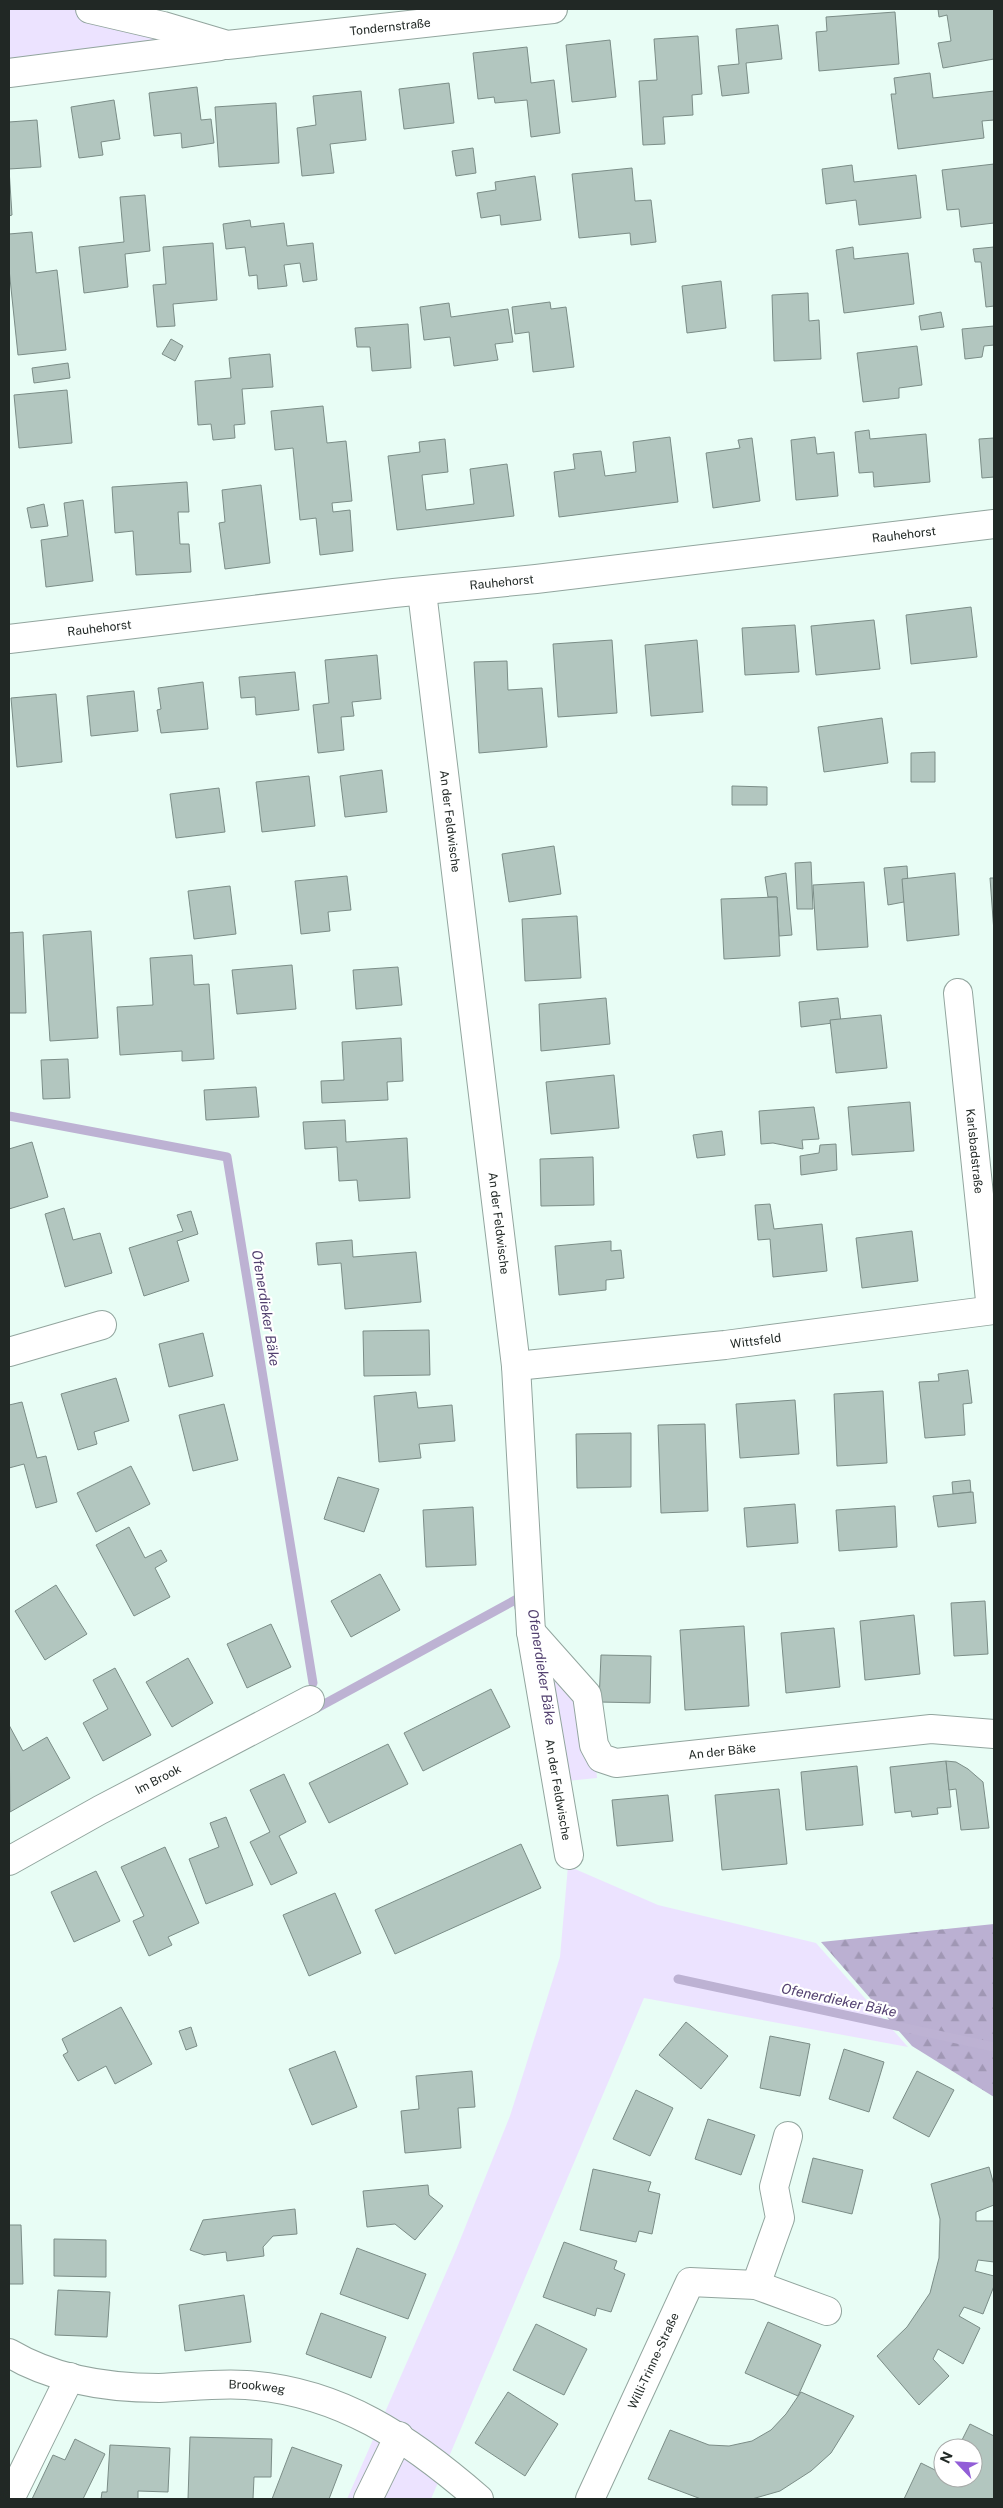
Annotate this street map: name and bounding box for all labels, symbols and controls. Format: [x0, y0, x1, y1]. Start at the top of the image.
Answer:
street label: Tondernstraße [349, 16, 432, 38]
street label: Rauhehorst [871, 524, 937, 546]
street label: Rauhehorst [469, 572, 535, 593]
street label: Rauhehorst [67, 617, 132, 639]
street label: An der Feldwische [437, 769, 463, 873]
street label: Karlsbadstraße [963, 1108, 986, 1195]
street label: An der Feldwische [486, 1172, 512, 1275]
water label: Ofenerdieker Bäke [249, 1249, 283, 1368]
street label: Wittsfeld [729, 1331, 782, 1351]
water label: Ofenerdieker Bäke [525, 1608, 559, 1727]
street label: An der Feldwische [542, 1738, 573, 1842]
street label: An der Bäke [688, 1741, 757, 1762]
street label: Im Brook [133, 1762, 184, 1797]
water label: Ofenerdieker Bäke [780, 1980, 899, 2020]
street label: Willi-Trinne-Straße [625, 2310, 682, 2411]
street label: Brookweg [229, 2377, 286, 2397]
north arrow [933, 2438, 983, 2488]
text: N [937, 2449, 956, 2466]

